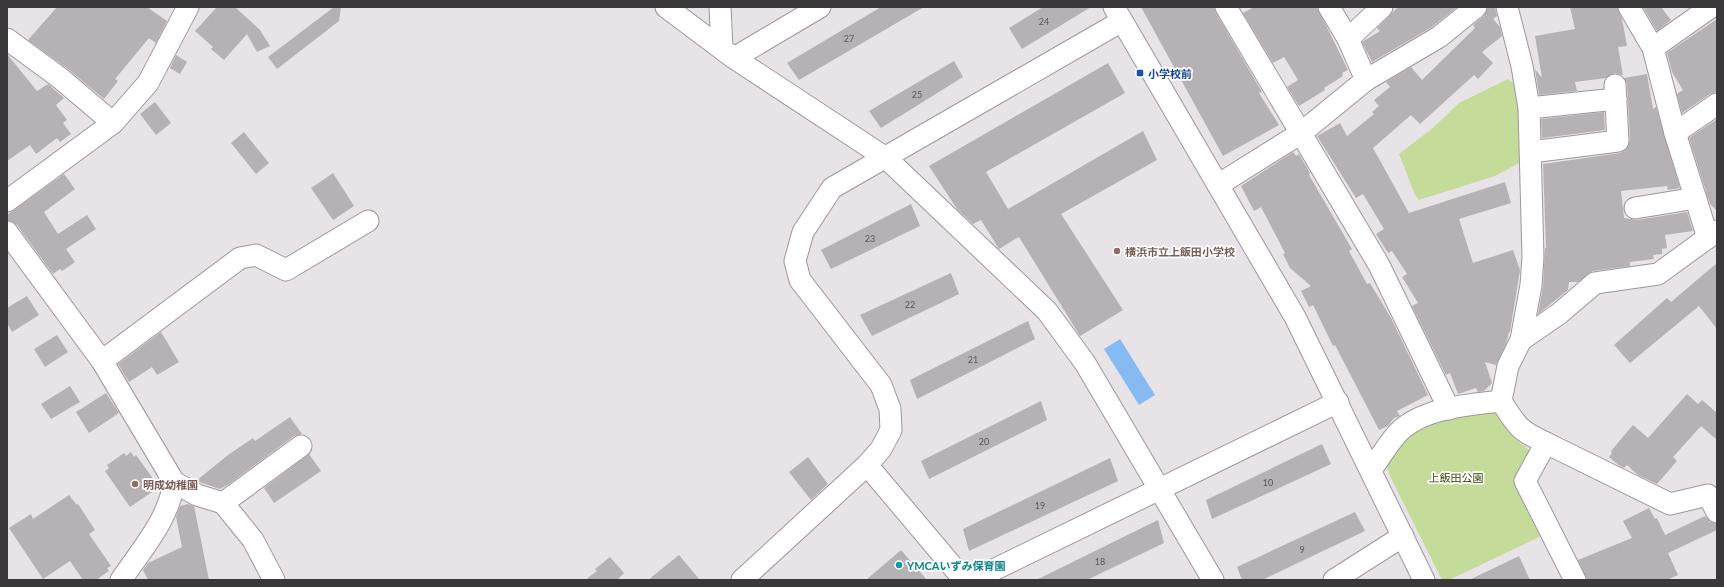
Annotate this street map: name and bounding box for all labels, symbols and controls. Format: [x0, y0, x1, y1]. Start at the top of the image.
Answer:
house number: 24 [1039, 16, 1049, 27]
house number: 27 [844, 33, 854, 44]
place label: 小学校前 [1148, 67, 1192, 80]
marker: 小学校前 [1135, 68, 1145, 78]
house number: 25 [912, 89, 922, 100]
house number: 23 [865, 233, 875, 244]
place label: 横浜市立上飯田小学校 [1125, 245, 1235, 258]
marker: 横浜市立上飯田小学校 [1112, 246, 1122, 256]
house number: 22 [905, 299, 915, 310]
house number: 21 [968, 354, 978, 365]
house number: 20 [979, 436, 989, 447]
park label: 上飯田公園 [1429, 471, 1484, 484]
house number: 10 [1263, 477, 1273, 488]
place label: 明成幼稚園 [143, 478, 198, 491]
marker: 明成幼稚園 [130, 479, 140, 489]
house number: 19 [1035, 500, 1045, 511]
house number: 9 [1299, 544, 1305, 555]
house number: 18 [1095, 556, 1105, 567]
place label: YMCAいずみ保育園 [906, 559, 1005, 572]
marker: YMCAいずみ保育園 [894, 560, 904, 570]

